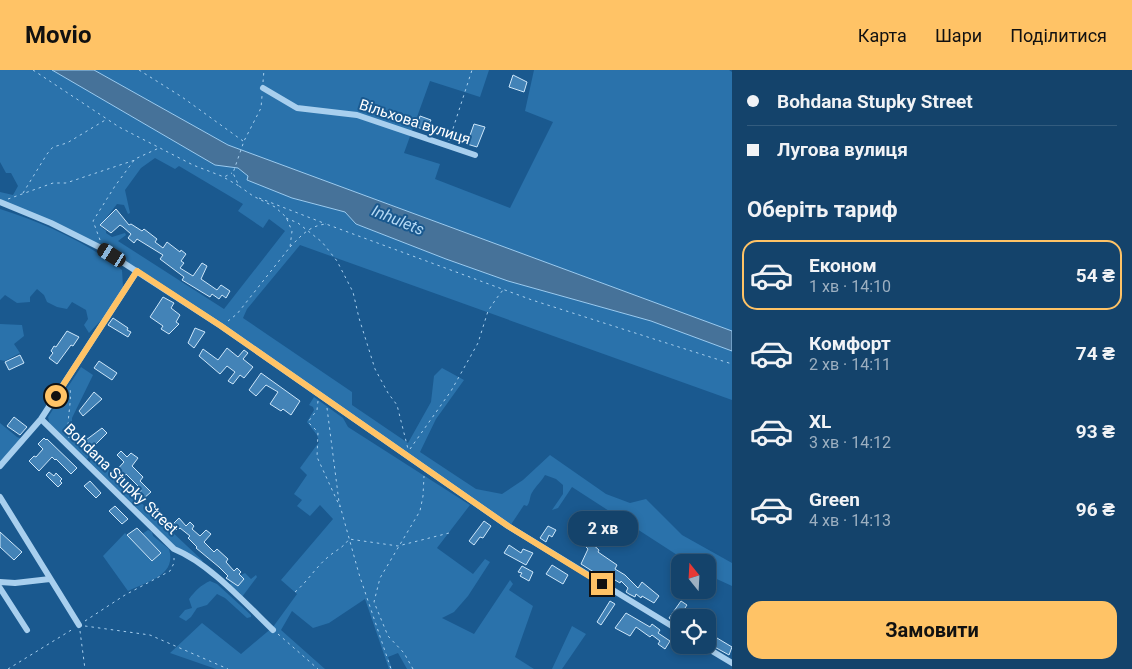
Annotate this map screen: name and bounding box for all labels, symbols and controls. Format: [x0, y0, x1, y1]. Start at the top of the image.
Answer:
text: Movio [25, 21, 91, 49]
text: Карта [858, 25, 907, 46]
text: Шари [935, 25, 982, 46]
text: Поділитися [1010, 25, 1107, 46]
text: Bohdana Stupky Street [777, 90, 973, 113]
street label: Вільхова вулиця [357, 96, 473, 148]
text: Лугова вулиця [777, 138, 908, 161]
text: Оберіть тариф [747, 197, 898, 222]
water label: Inhulets [369, 201, 427, 239]
car [95, 241, 128, 269]
icon: car [749, 253, 794, 298]
text: Економ [809, 254, 877, 277]
text: 54 ₴ [1076, 264, 1115, 287]
text: 1 хв · 14:10 [809, 277, 891, 296]
icon: car [749, 331, 794, 376]
text: Комфорт [809, 332, 891, 355]
text: 74 ₴ [1076, 342, 1115, 365]
text: 2 хв · 14:11 [809, 355, 891, 374]
route start [45, 385, 67, 407]
icon: car [749, 409, 794, 454]
text: XL [809, 410, 831, 433]
street label: Bohdana Stupky Street [60, 420, 182, 538]
text: 93 ₴ [1076, 420, 1115, 443]
text: 3 хв · 14:12 [809, 433, 891, 452]
icon: car [749, 487, 794, 532]
text: Green [809, 488, 860, 511]
text: 96 ₴ [1076, 498, 1115, 521]
text: 4 хв · 14:13 [809, 511, 891, 530]
callout: 2 хв [567, 512, 637, 546]
text: 2 хв [588, 519, 618, 538]
north arrow [671, 554, 716, 599]
map controls [671, 554, 716, 654]
route end [591, 573, 613, 595]
button: Замовити [747, 601, 1117, 659]
button: locate [671, 609, 716, 654]

